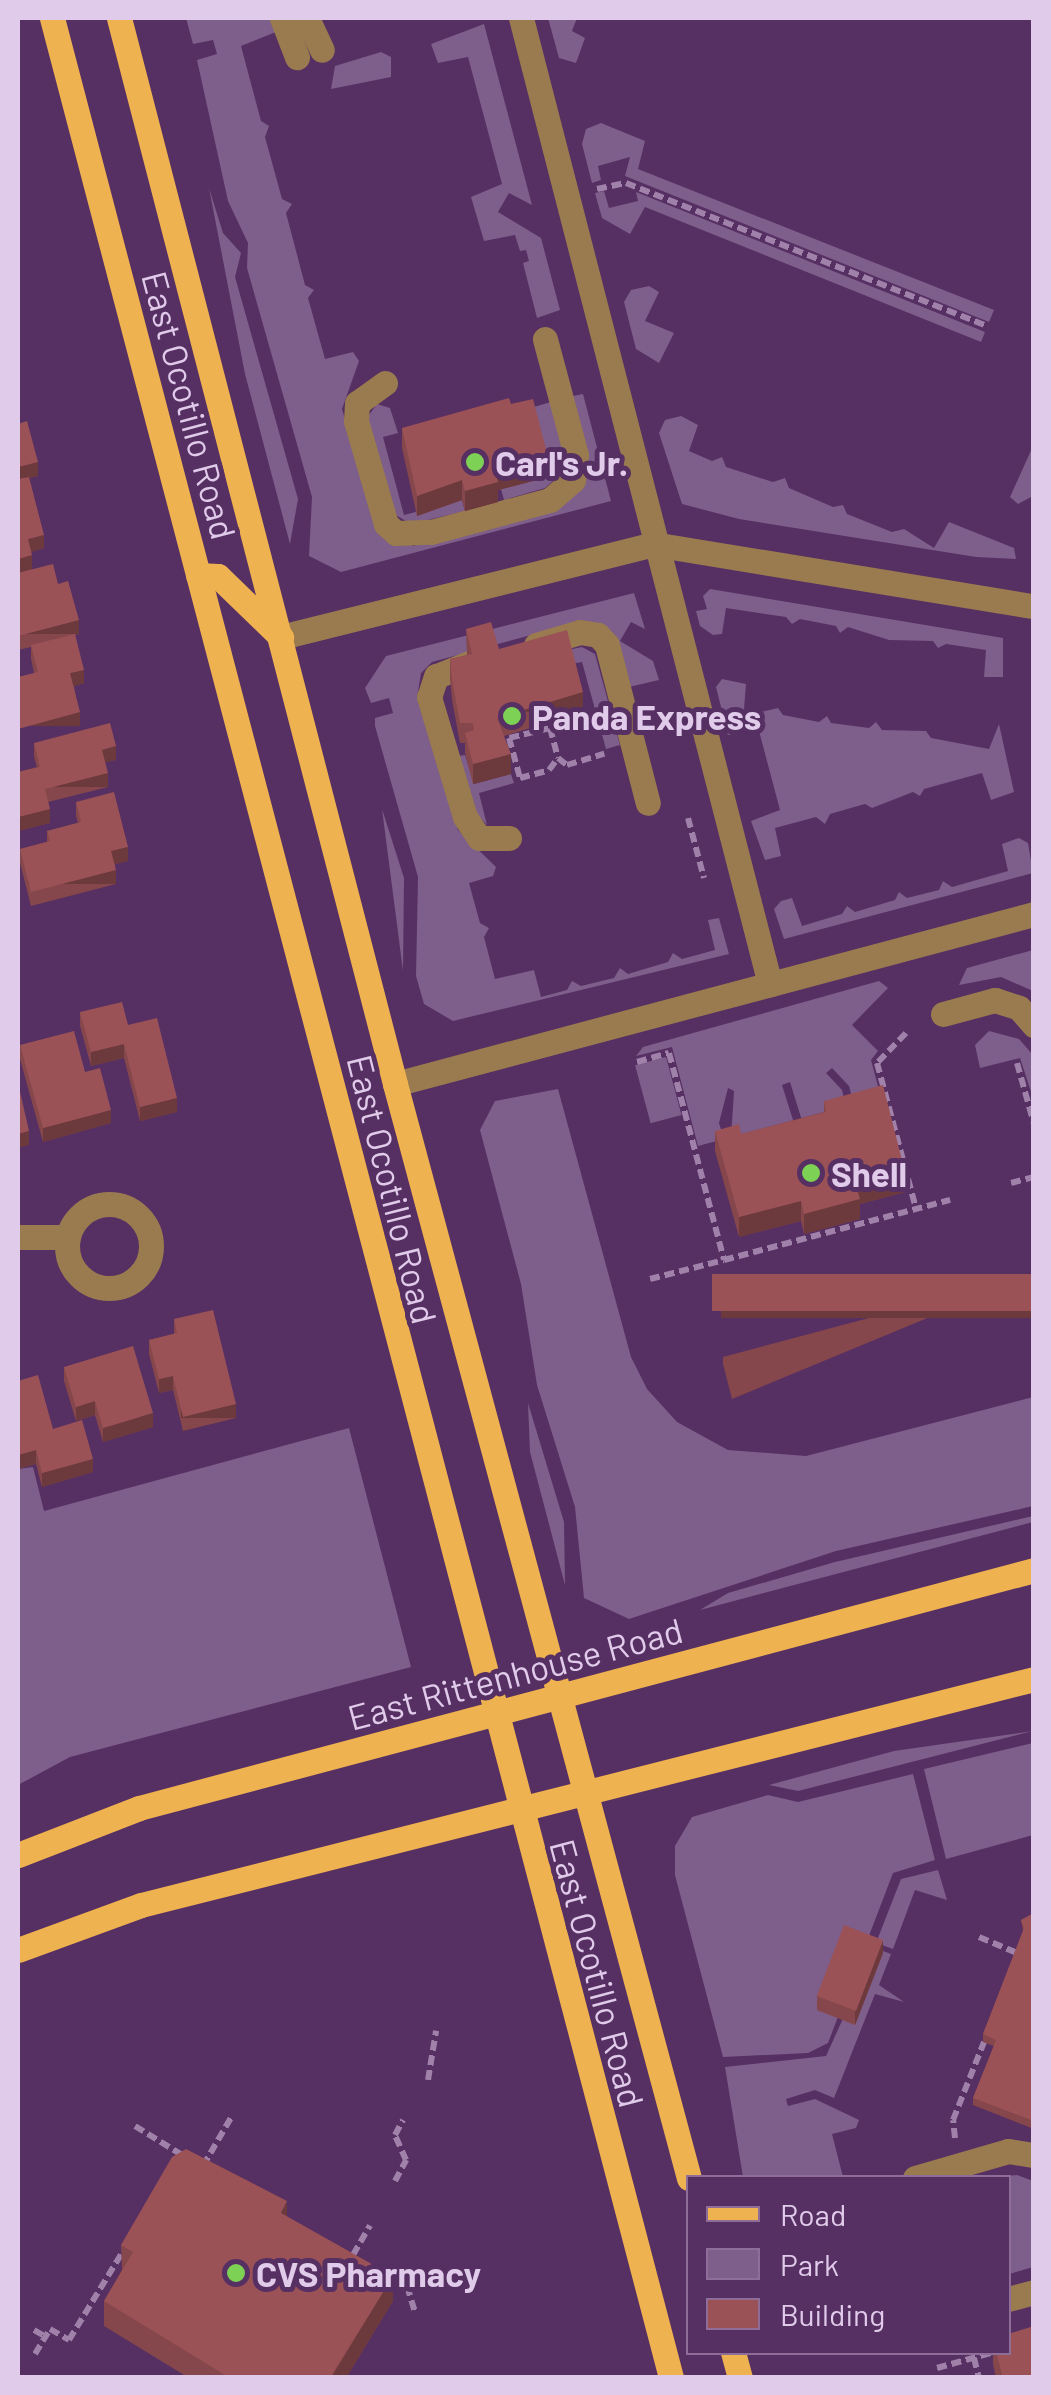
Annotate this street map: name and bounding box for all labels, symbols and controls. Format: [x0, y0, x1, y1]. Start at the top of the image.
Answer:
street label: East Ocotillo Road [134, 266, 246, 544]
place label: Carl's Jr. [495, 441, 628, 483]
marker: Carl's Jr. [464, 451, 486, 473]
place label: Panda Express [532, 695, 761, 737]
marker: Panda Express [501, 705, 523, 727]
street label: East Ocotillo Road [339, 1050, 447, 1328]
place label: Shell [831, 1152, 907, 1194]
marker: Shell [800, 1162, 822, 1184]
street label: East Rittenhouse Road [343, 1608, 687, 1738]
street label: East Ocotillo Road [542, 1834, 654, 2112]
legend [686, 2175, 1011, 2355]
text: Road [780, 2196, 846, 2232]
text: Park [780, 2246, 839, 2282]
place label: CVS Pharmacy [256, 2252, 481, 2294]
marker: CVS Pharmacy [225, 2262, 247, 2284]
text: Building [780, 2296, 885, 2332]

